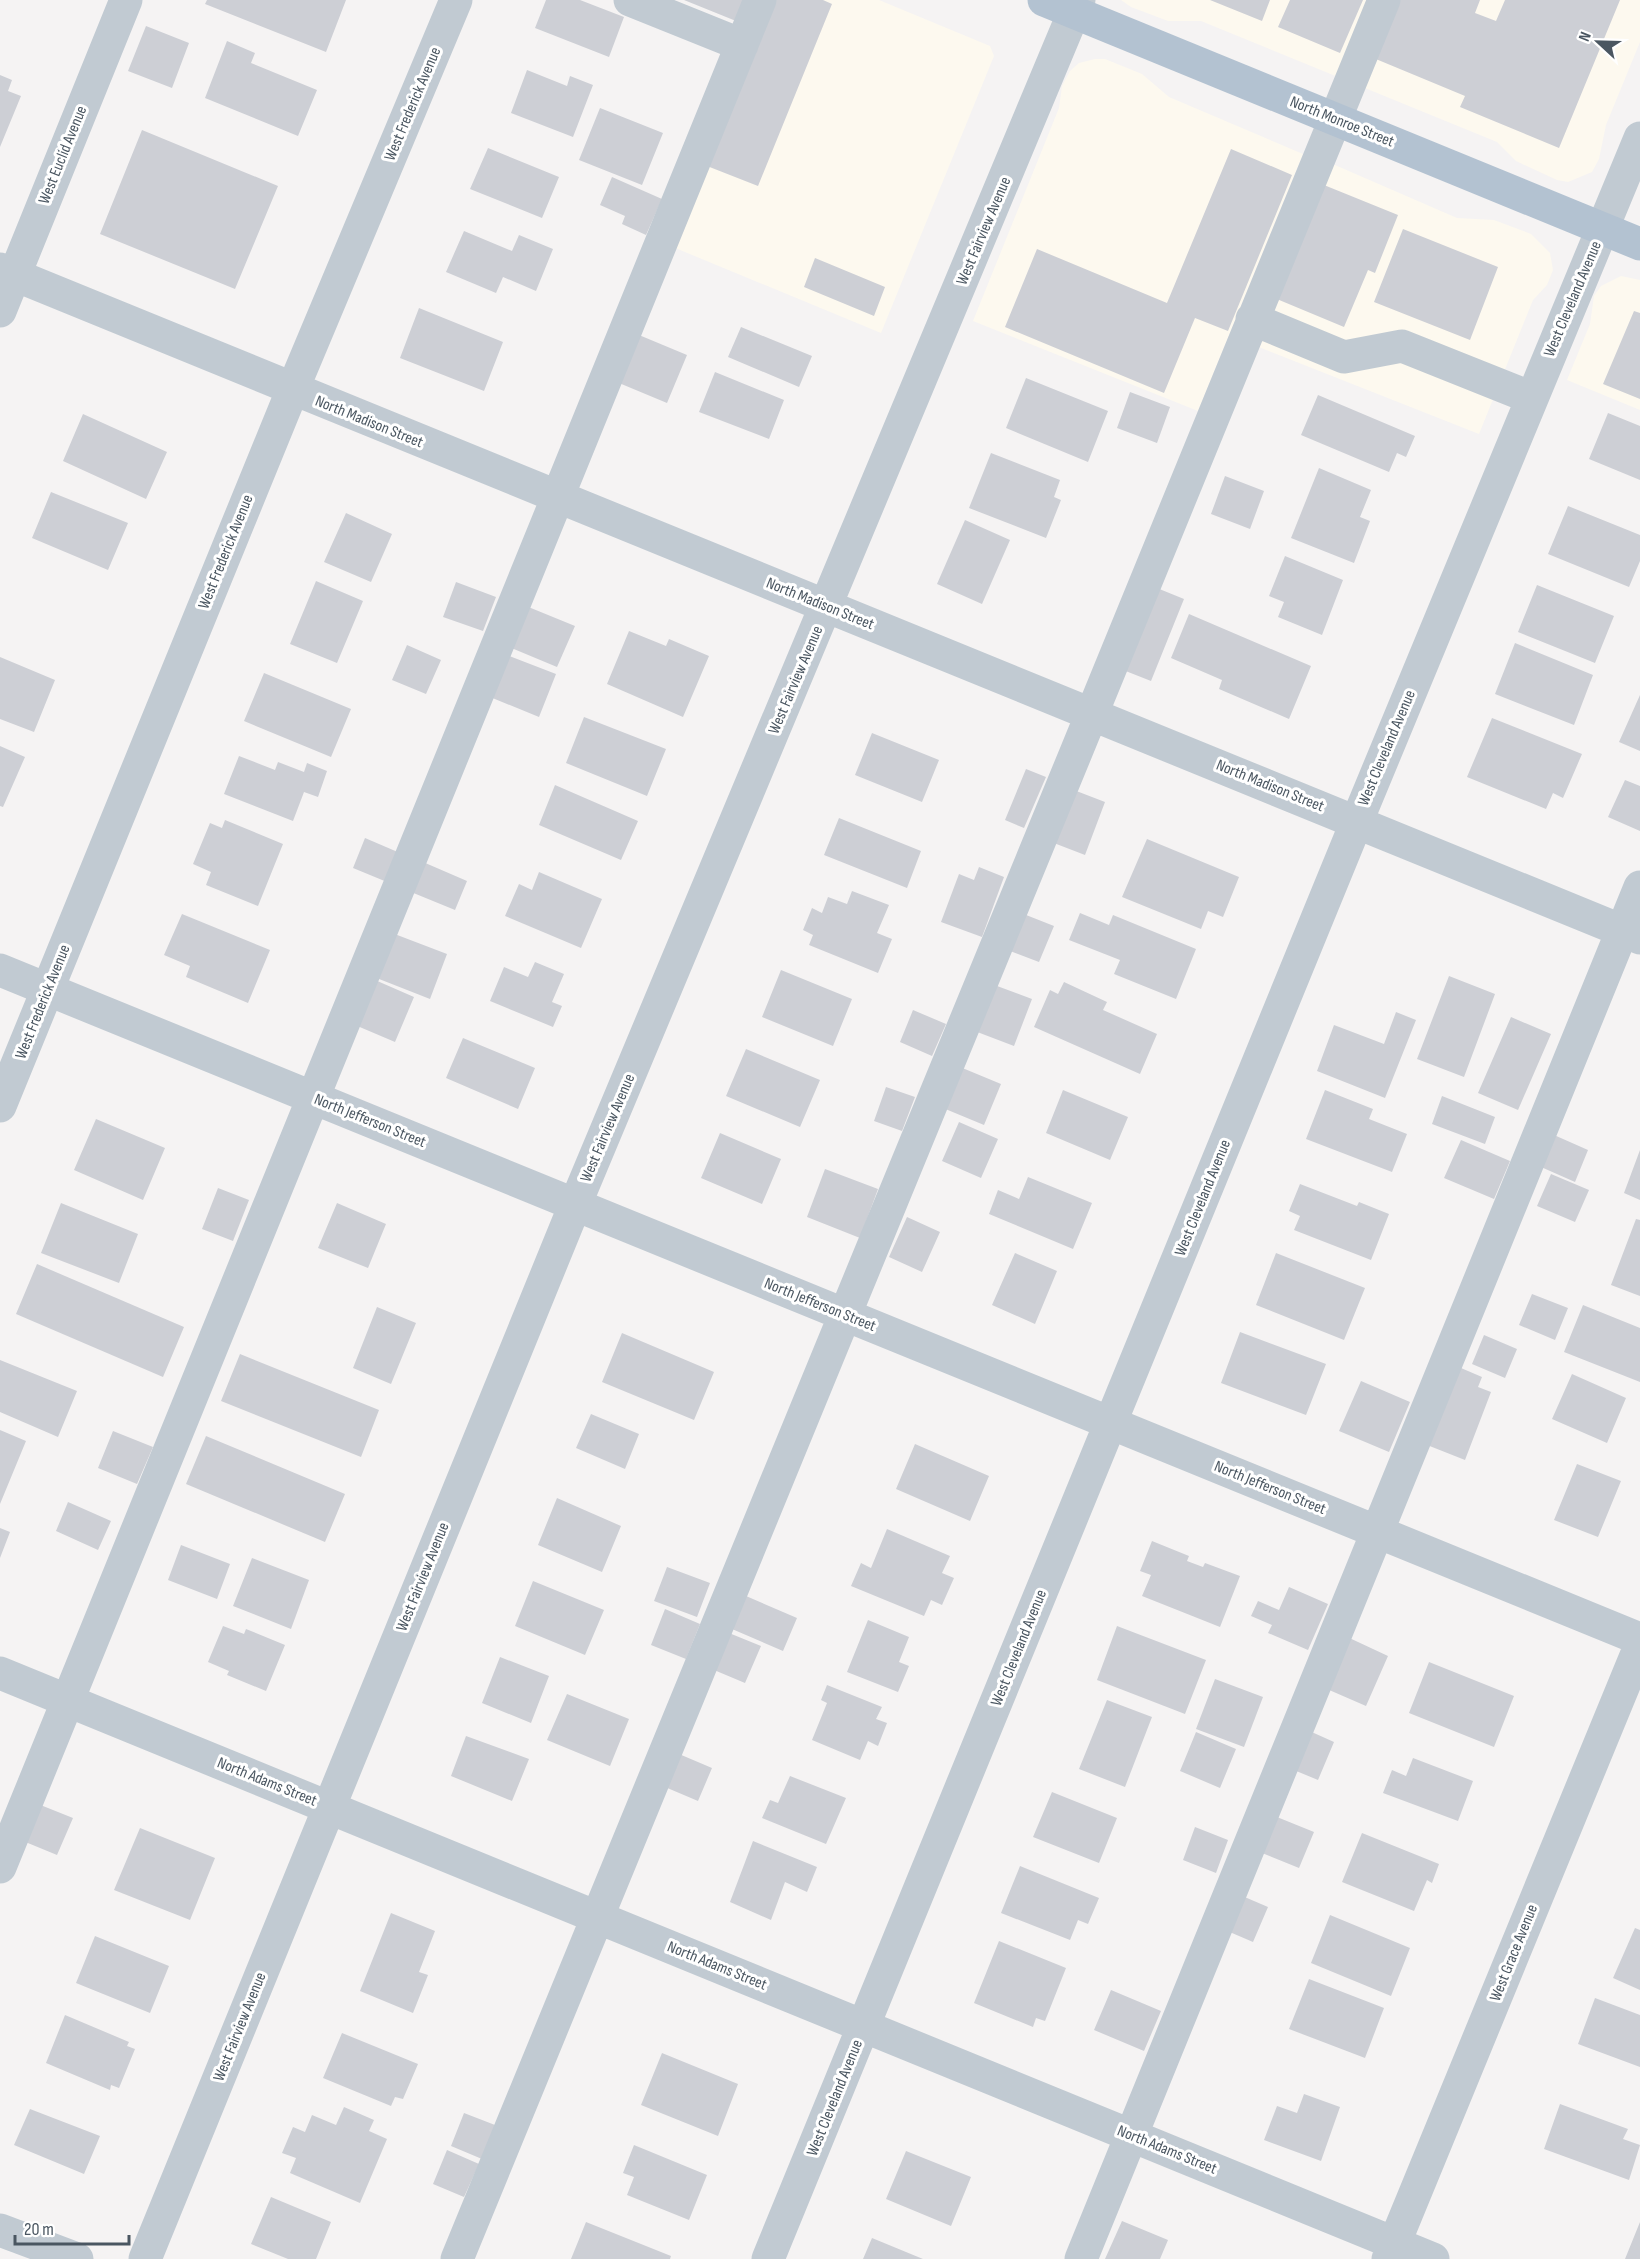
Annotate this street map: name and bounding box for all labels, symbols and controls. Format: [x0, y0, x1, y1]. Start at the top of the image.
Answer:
north arrow [1568, 12, 1628, 72]
text: N [1575, 29, 1596, 44]
street label: West Frederick Avenue [381, 44, 445, 164]
street label: North Monroe Street [1287, 92, 1397, 152]
street label: West Euclid Avenue [35, 103, 91, 207]
street label: West Fairview Avenue [953, 174, 1015, 288]
street label: West Cleveland Avenue [1540, 238, 1606, 360]
street label: North Madison Street [312, 392, 426, 452]
street label: West Frederick Avenue [194, 492, 258, 612]
street label: North Madison Street [763, 574, 877, 634]
street label: West Fairview Avenue [765, 623, 827, 737]
street label: West Cleveland Avenue [1354, 687, 1420, 809]
street label: North Madison Street [1213, 756, 1327, 816]
street label: West Frederick Avenue [11, 942, 75, 1062]
street label: West Fairview Avenue [577, 1071, 639, 1185]
street label: North Jefferson Street [311, 1090, 429, 1152]
street label: West Cleveland Avenue [1171, 1137, 1235, 1259]
street label: North Jefferson Street [761, 1274, 879, 1336]
street label: North Jefferson Street [1211, 1457, 1329, 1519]
street label: West Fairview Avenue [393, 1520, 453, 1634]
street label: West Cleveland Avenue [987, 1587, 1051, 1709]
street label: North Adams Street [214, 1753, 320, 1811]
street label: West Grace Avenue [1486, 1902, 1542, 2004]
street label: North Adams Street [664, 1937, 770, 1995]
street label: West Fairview Avenue [210, 1970, 270, 2084]
street label: West Cleveland Avenue [803, 2037, 867, 2159]
street label: North Adams Street [1114, 2121, 1220, 2179]
scale bar [15, 2208, 129, 2246]
text: 20 m [24, 2219, 54, 2240]

